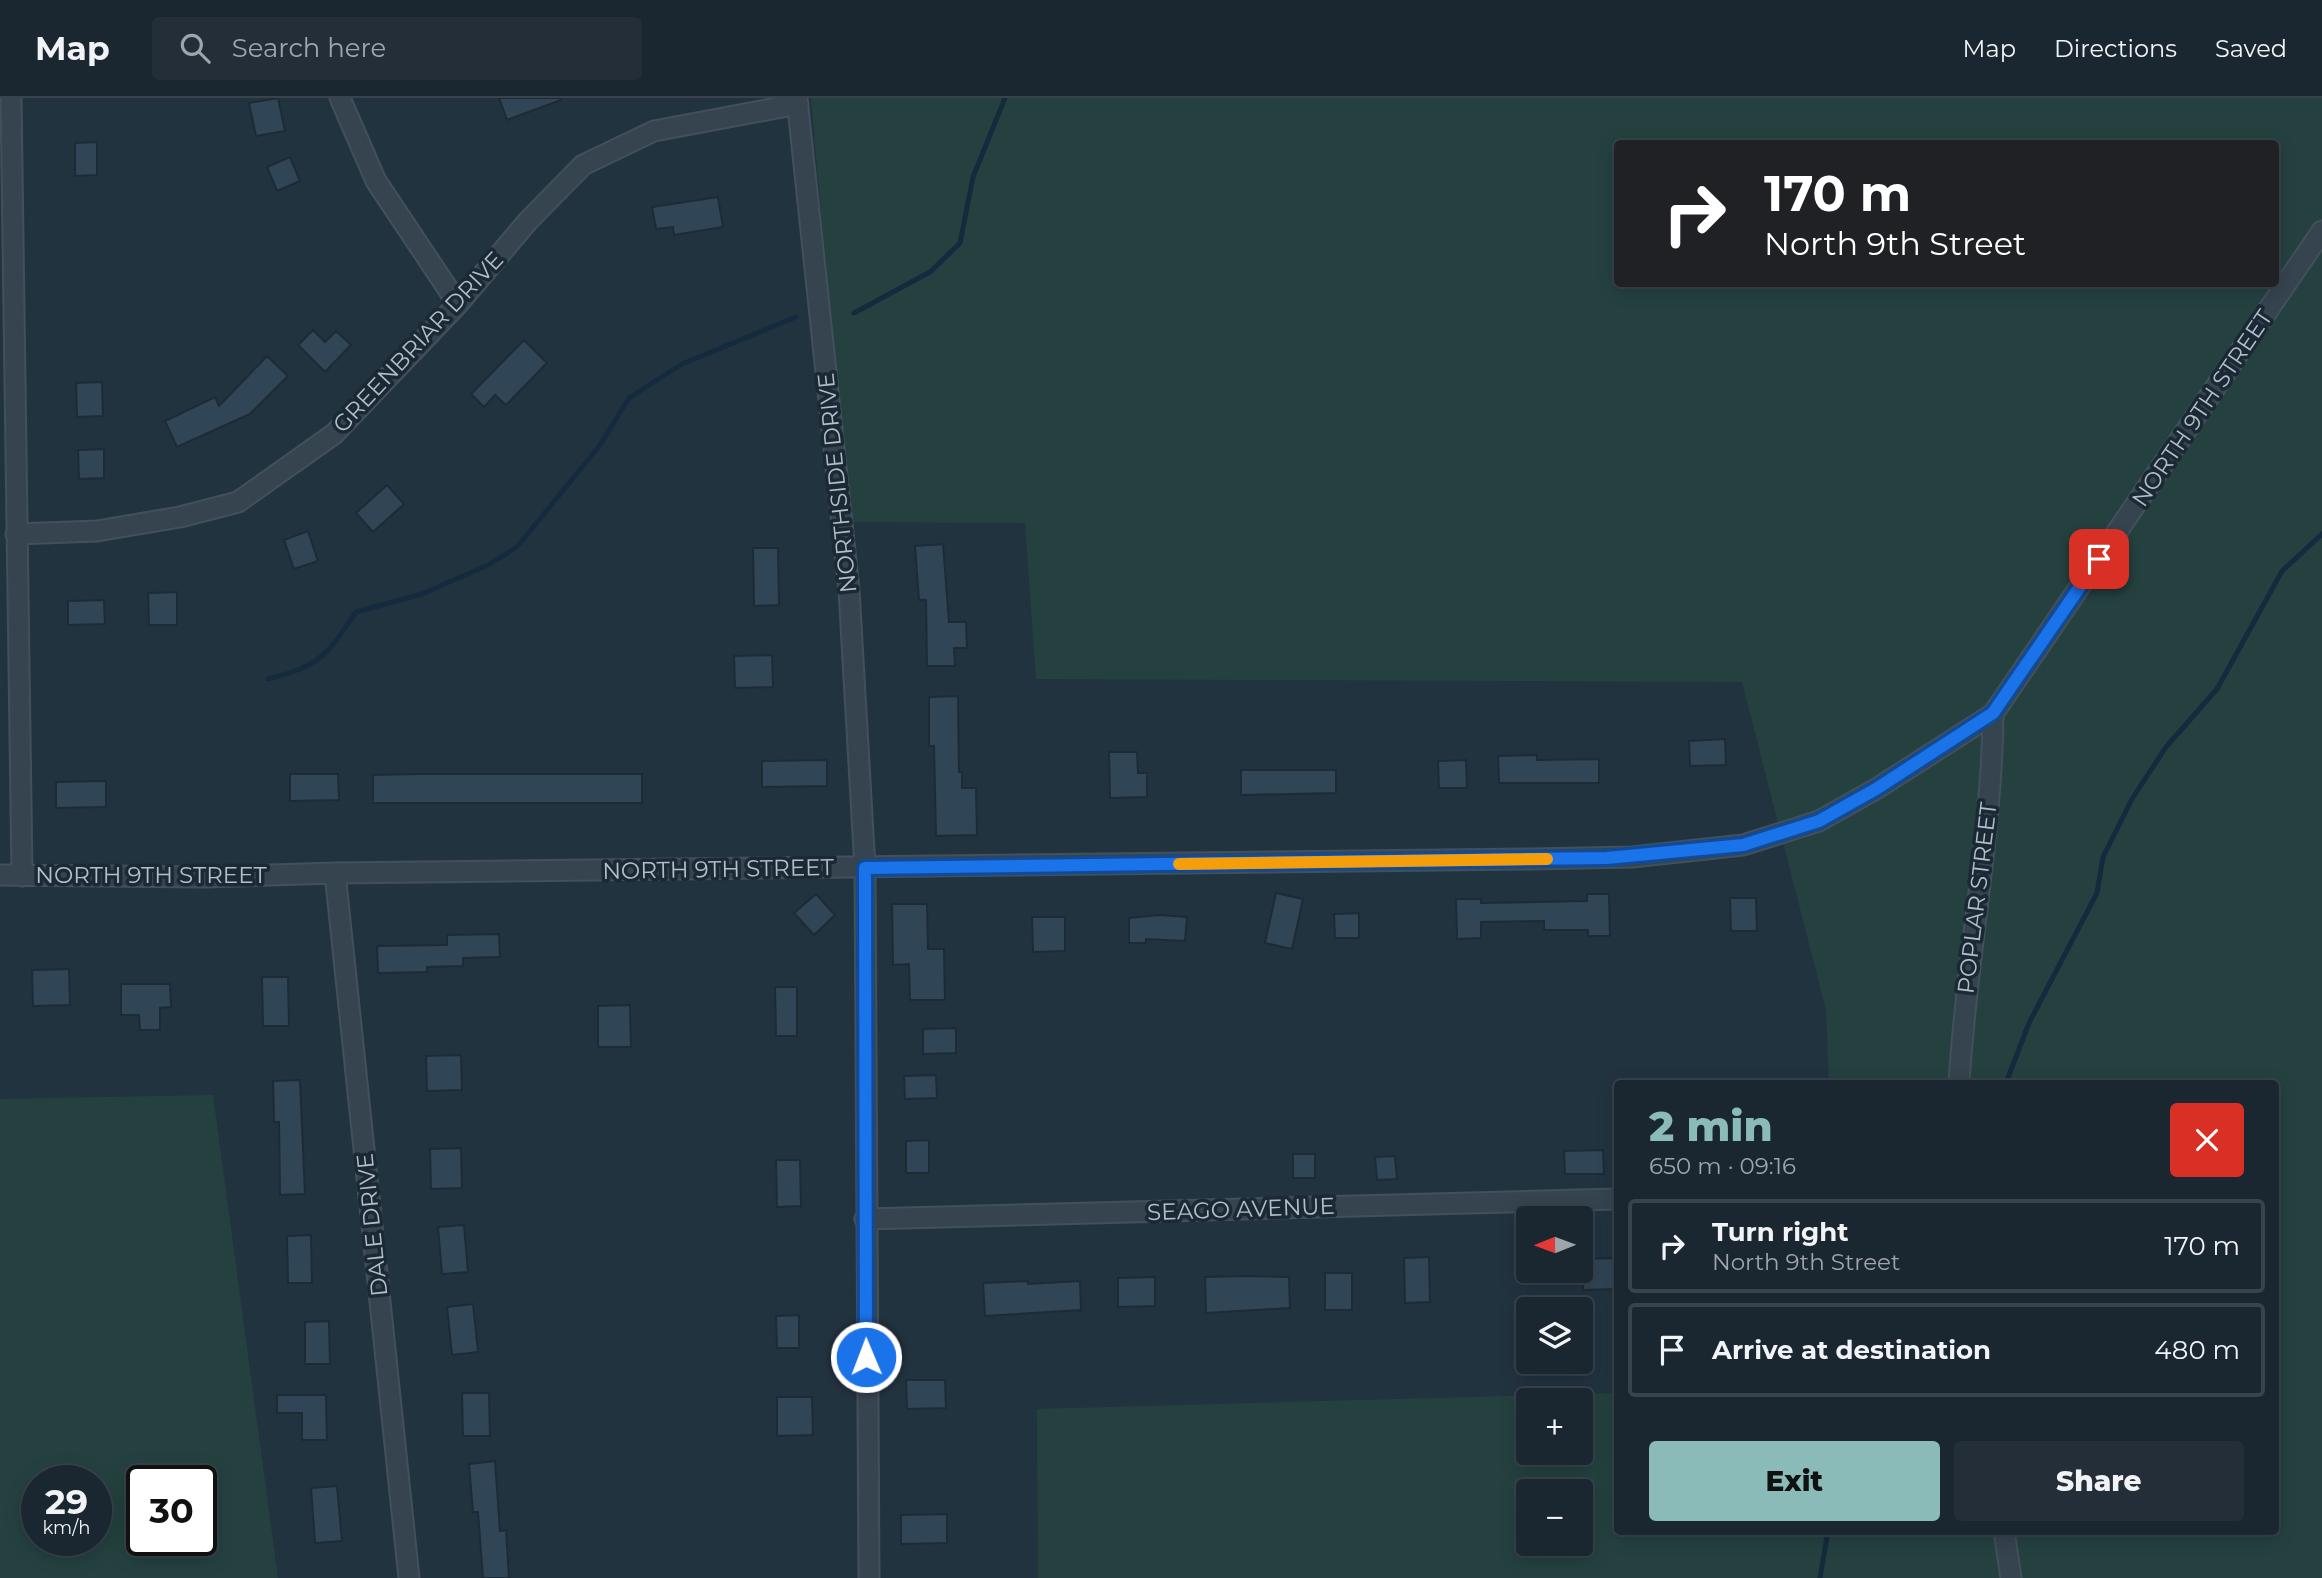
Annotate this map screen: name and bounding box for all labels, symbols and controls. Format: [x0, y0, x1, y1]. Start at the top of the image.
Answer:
search box [152, 17, 642, 80]
text: Map [35, 28, 110, 68]
icon: search [176, 29, 214, 67]
text: Search here [232, 32, 386, 64]
text: Map [1963, 34, 2016, 63]
text: Directions [2054, 34, 2177, 63]
text: Saved [2215, 34, 2287, 63]
text: 170 m [1764, 164, 1911, 223]
icon: right [1649, 168, 1740, 259]
text: North 9th Street [1764, 224, 2026, 263]
street label: GREENBRIAR DRIVE [327, 246, 509, 438]
street label: NORTH 9TH STREET [2126, 304, 2279, 512]
street label: NORTHSIDE DRIVE [812, 372, 862, 594]
pin [2069, 529, 2129, 589]
icon: arrive [2080, 540, 2118, 578]
street label: POPLAR STREET [1951, 800, 2003, 995]
street label: NORTH 9TH STREET [602, 853, 835, 885]
street label: NORTH 9TH STREET [35, 861, 268, 889]
text: 2 min [1649, 1100, 1773, 1152]
button: close [2170, 1103, 2244, 1177]
street label: DALE DRIVE [351, 1152, 393, 1298]
text: 650 m · 09:16 [1649, 1152, 1796, 1180]
street label: SEAGO AVENUE [1147, 1192, 1335, 1226]
north arrow [1516, 1206, 1592, 1283]
map controls [1516, 1206, 1593, 1556]
text: Turn right [1712, 1216, 1848, 1248]
icon: right [1653, 1227, 1691, 1265]
text: 170 m [2164, 1230, 2240, 1262]
text: North 9th Street [1712, 1248, 1900, 1276]
button: layers [1516, 1297, 1593, 1374]
position arrow [829, 1320, 903, 1394]
icon: arrive [1653, 1331, 1691, 1369]
text: Arrive at destination [1712, 1334, 1991, 1366]
text: 480 m [2154, 1334, 2240, 1366]
button: + [1516, 1388, 1593, 1465]
button: Exit [1649, 1441, 1940, 1521]
button: Share [1954, 1441, 2244, 1521]
speed limit sign: 30 [126, 1465, 217, 1556]
button: − [1516, 1479, 1593, 1556]
text: 29 [45, 1480, 88, 1523]
text: km/h [42, 1517, 91, 1539]

